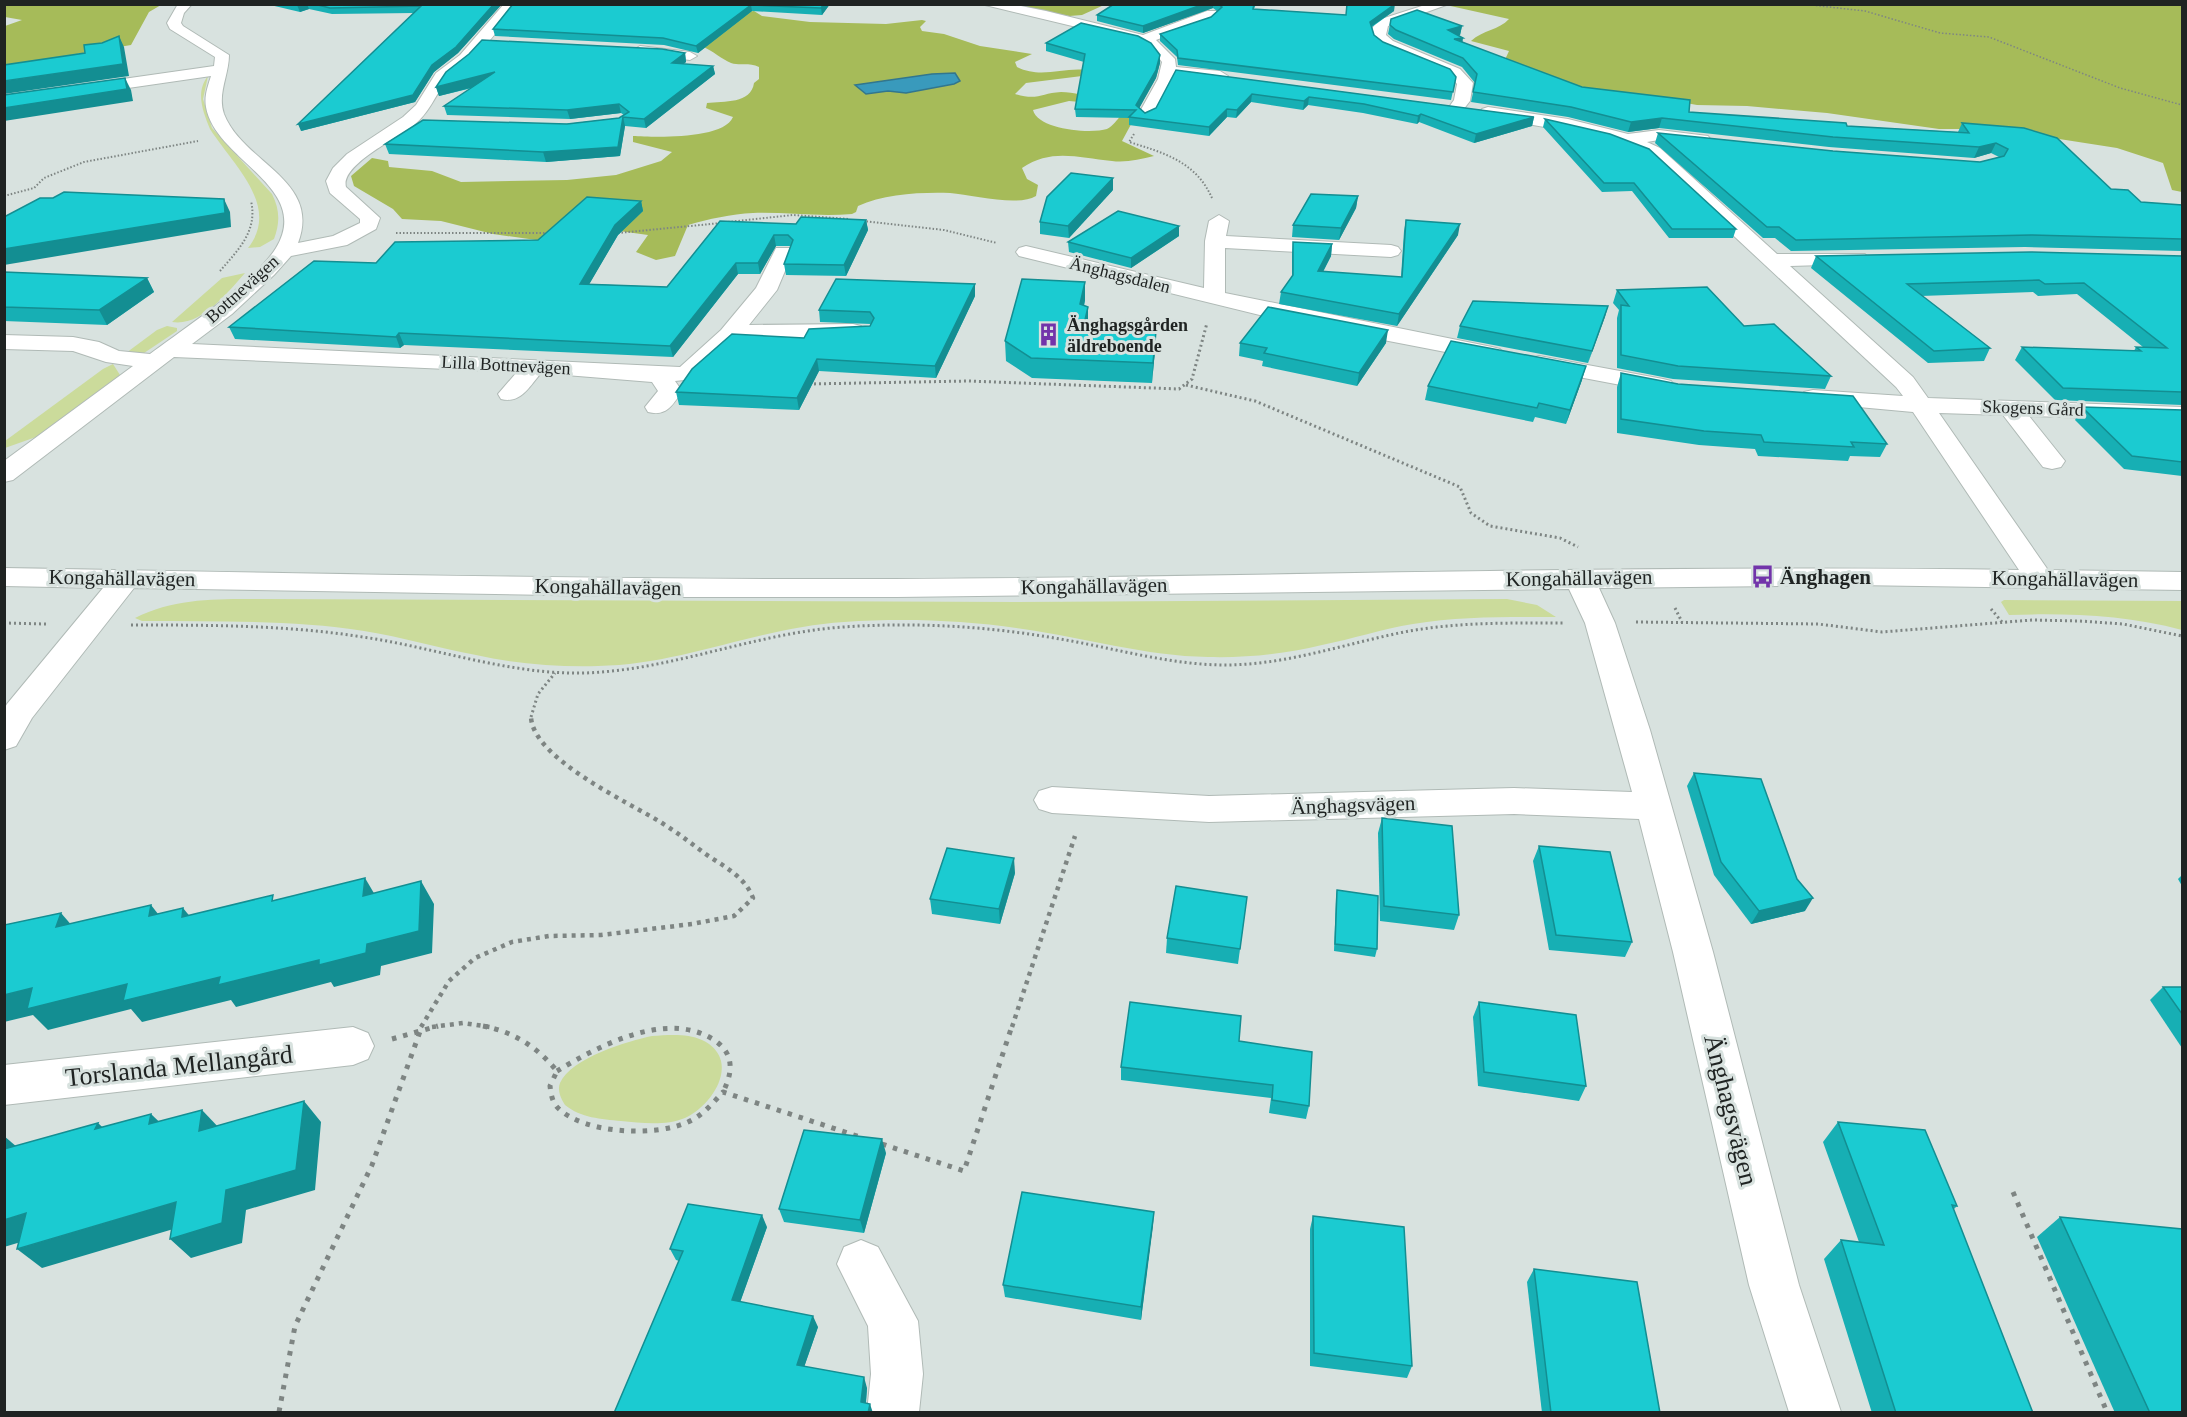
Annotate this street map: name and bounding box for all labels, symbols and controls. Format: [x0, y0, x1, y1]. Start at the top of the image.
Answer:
street label: Bottnevägen [202, 251, 282, 327]
street label: Änghagsdalen [1068, 253, 1172, 297]
place label: Änghagsgården äldreboende [1067, 315, 1188, 356]
building icon: Änghagsgården äldreboende [1036, 322, 1062, 348]
street label: Lilla Bottnevägen [441, 352, 571, 378]
street label: Skogens Gård [1982, 396, 2084, 420]
bus stop icon: Änghagen [1749, 564, 1775, 590]
street label: Kongahällavägen [48, 565, 196, 591]
street label: Kongahällavägen [1505, 565, 1653, 591]
place label: Änghagen [1780, 565, 1871, 589]
street label: Kongahällavägen [1991, 566, 2139, 592]
street label: Kongahällavägen [1020, 573, 1168, 599]
street label: Kongahällavägen [534, 574, 682, 600]
street label: Änghagsvägen [1290, 791, 1416, 819]
street label: Änghagsvägen [1698, 1032, 1764, 1188]
street label: Torslanda Mellangård [64, 1040, 294, 1092]

